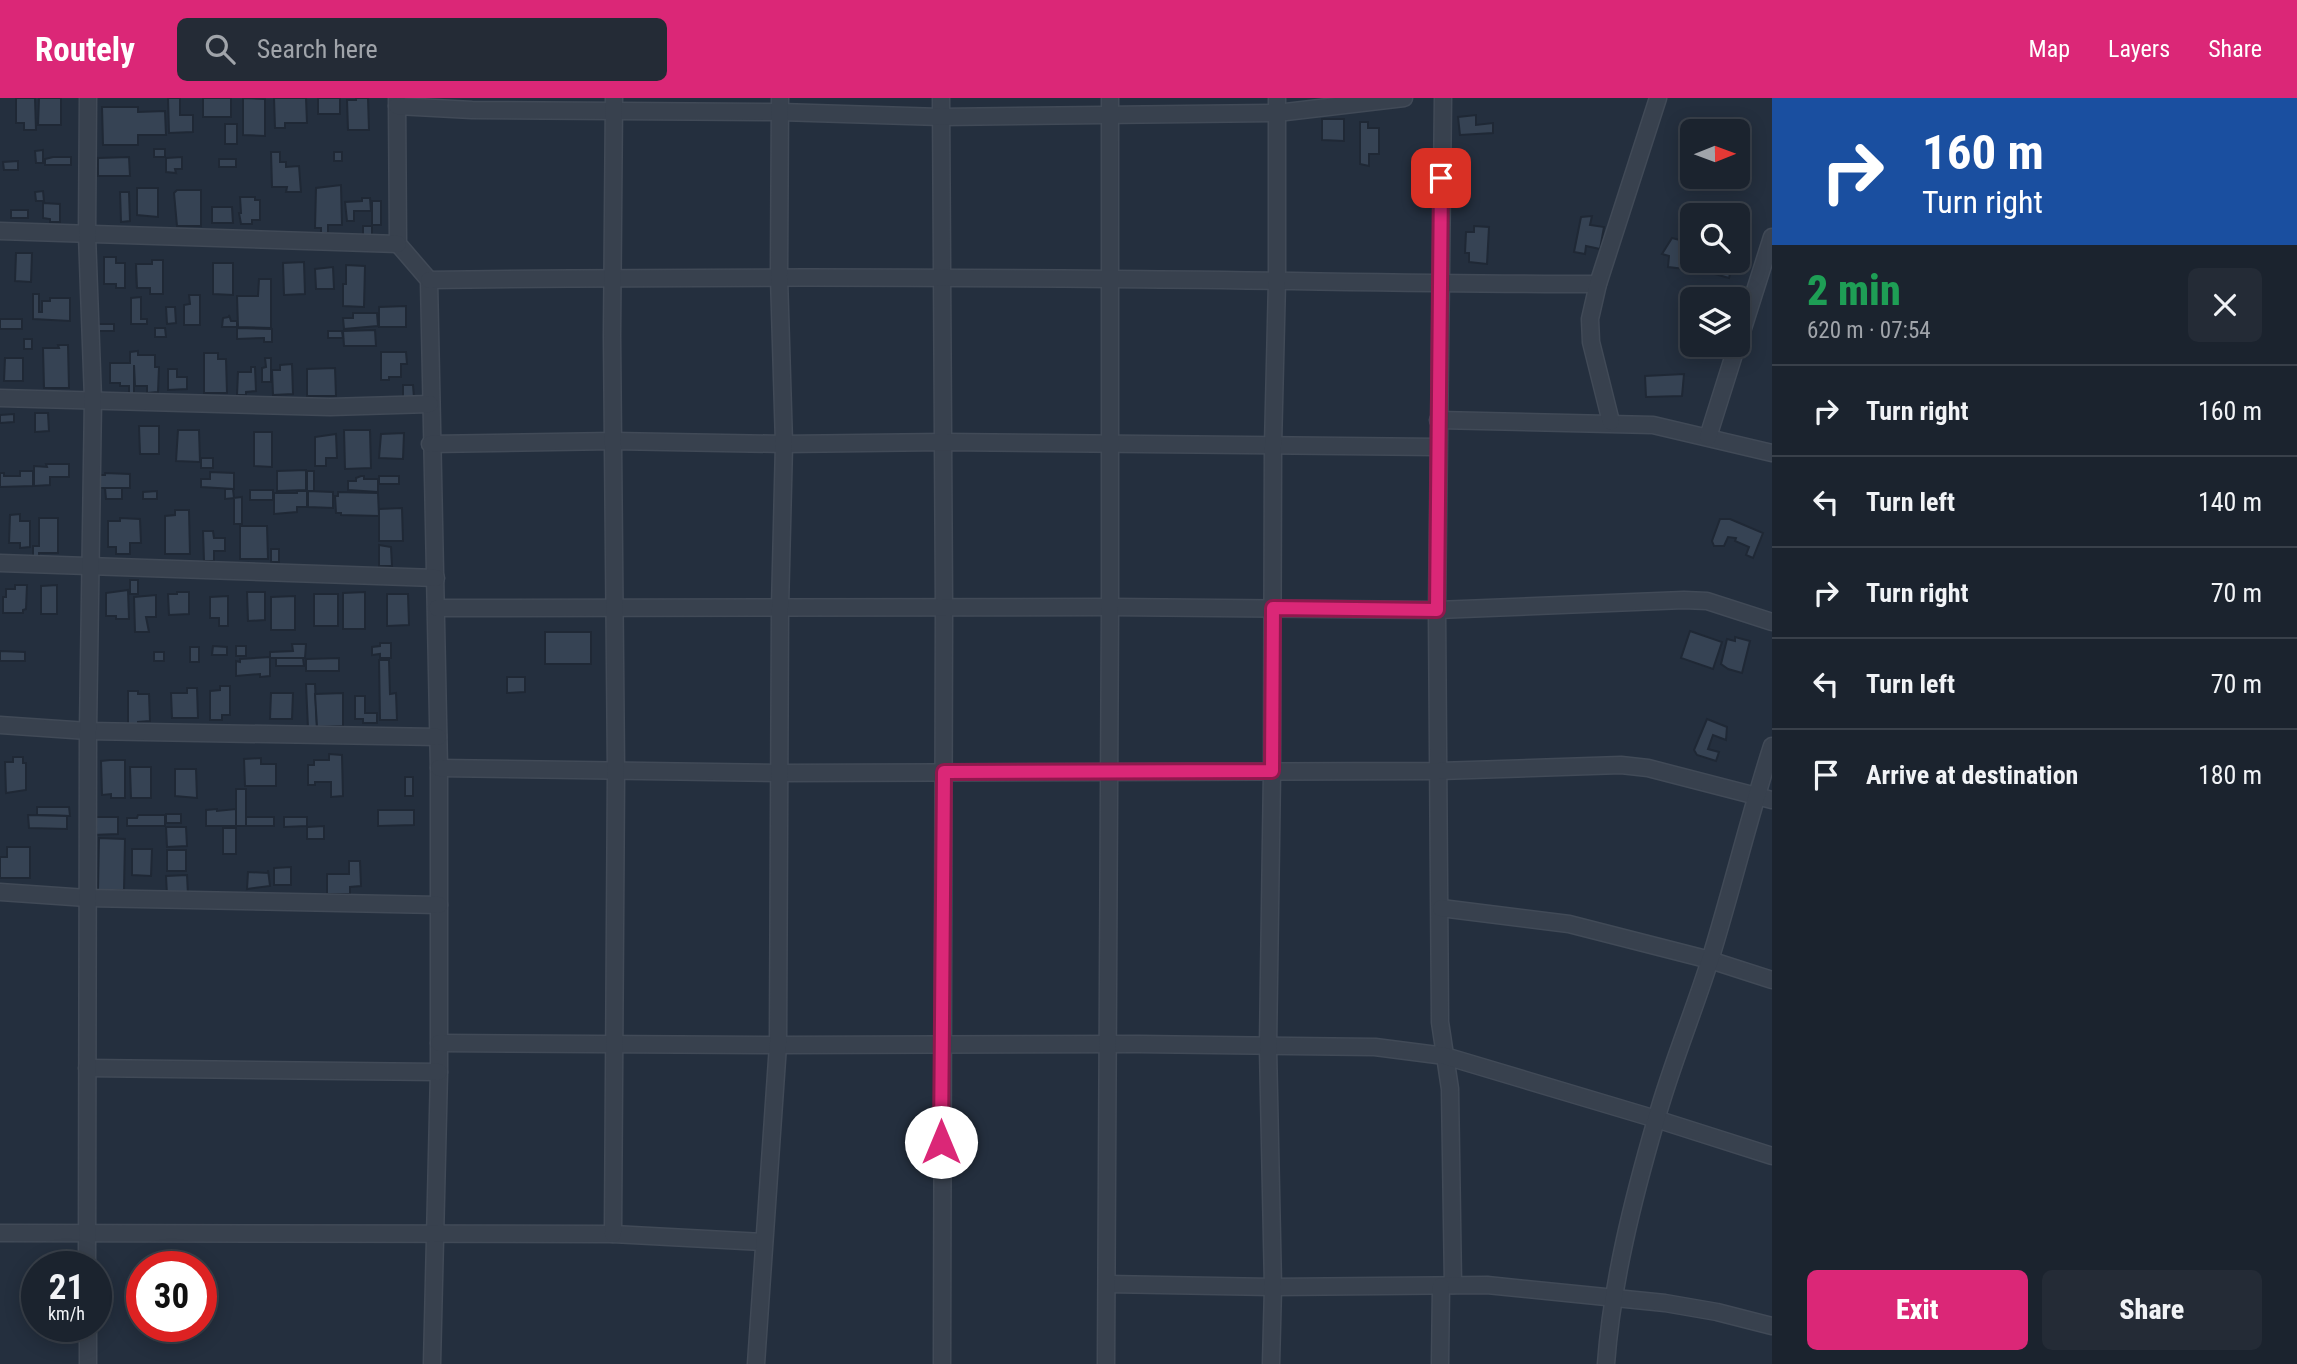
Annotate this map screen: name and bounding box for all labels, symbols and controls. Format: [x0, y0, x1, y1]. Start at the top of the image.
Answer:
search box [177, 18, 667, 81]
text: Routely [35, 30, 135, 69]
icon: search [201, 30, 239, 68]
text: Search here [257, 34, 378, 64]
text: Map [2029, 35, 2070, 63]
text: Layers [2108, 35, 2170, 63]
text: Share [2208, 35, 2262, 63]
north arrow [1680, 119, 1750, 189]
map controls [1680, 119, 1750, 357]
text: 160 m [1922, 124, 2044, 181]
icon: right [1807, 126, 1898, 217]
pin [1411, 148, 1471, 208]
icon: arrive [1422, 159, 1460, 197]
text: Turn right [1922, 183, 2043, 221]
button: search [1680, 203, 1750, 273]
text: 2 min [1807, 266, 1901, 315]
button: close [2188, 268, 2262, 342]
button: layers [1680, 287, 1750, 357]
text: 620 m · 07:54 [1807, 317, 1931, 344]
icon: right [1807, 392, 1845, 430]
text: Turn right [1866, 396, 1968, 426]
text: 160 m [2198, 396, 2262, 426]
icon: left [1807, 483, 1845, 521]
text: Turn left [1866, 487, 1955, 517]
text: 140 m [2198, 487, 2262, 517]
icon: right [1807, 574, 1845, 612]
text: Turn right [1866, 578, 1968, 608]
text: 70 m [2211, 578, 2262, 608]
icon: left [1807, 665, 1845, 703]
text: Turn left [1866, 669, 1955, 699]
text: 70 m [2211, 669, 2262, 699]
icon: arrive [1807, 756, 1845, 794]
text: Arrive at destination [1866, 760, 2078, 790]
text: 180 m [2198, 760, 2262, 790]
position arrow [904, 1105, 978, 1179]
speed limit sign: 30 [126, 1251, 217, 1342]
text: 21 [49, 1267, 84, 1308]
button: Exit [1807, 1270, 2028, 1350]
button: Share [2042, 1270, 2262, 1350]
text: km/h [48, 1303, 85, 1324]

